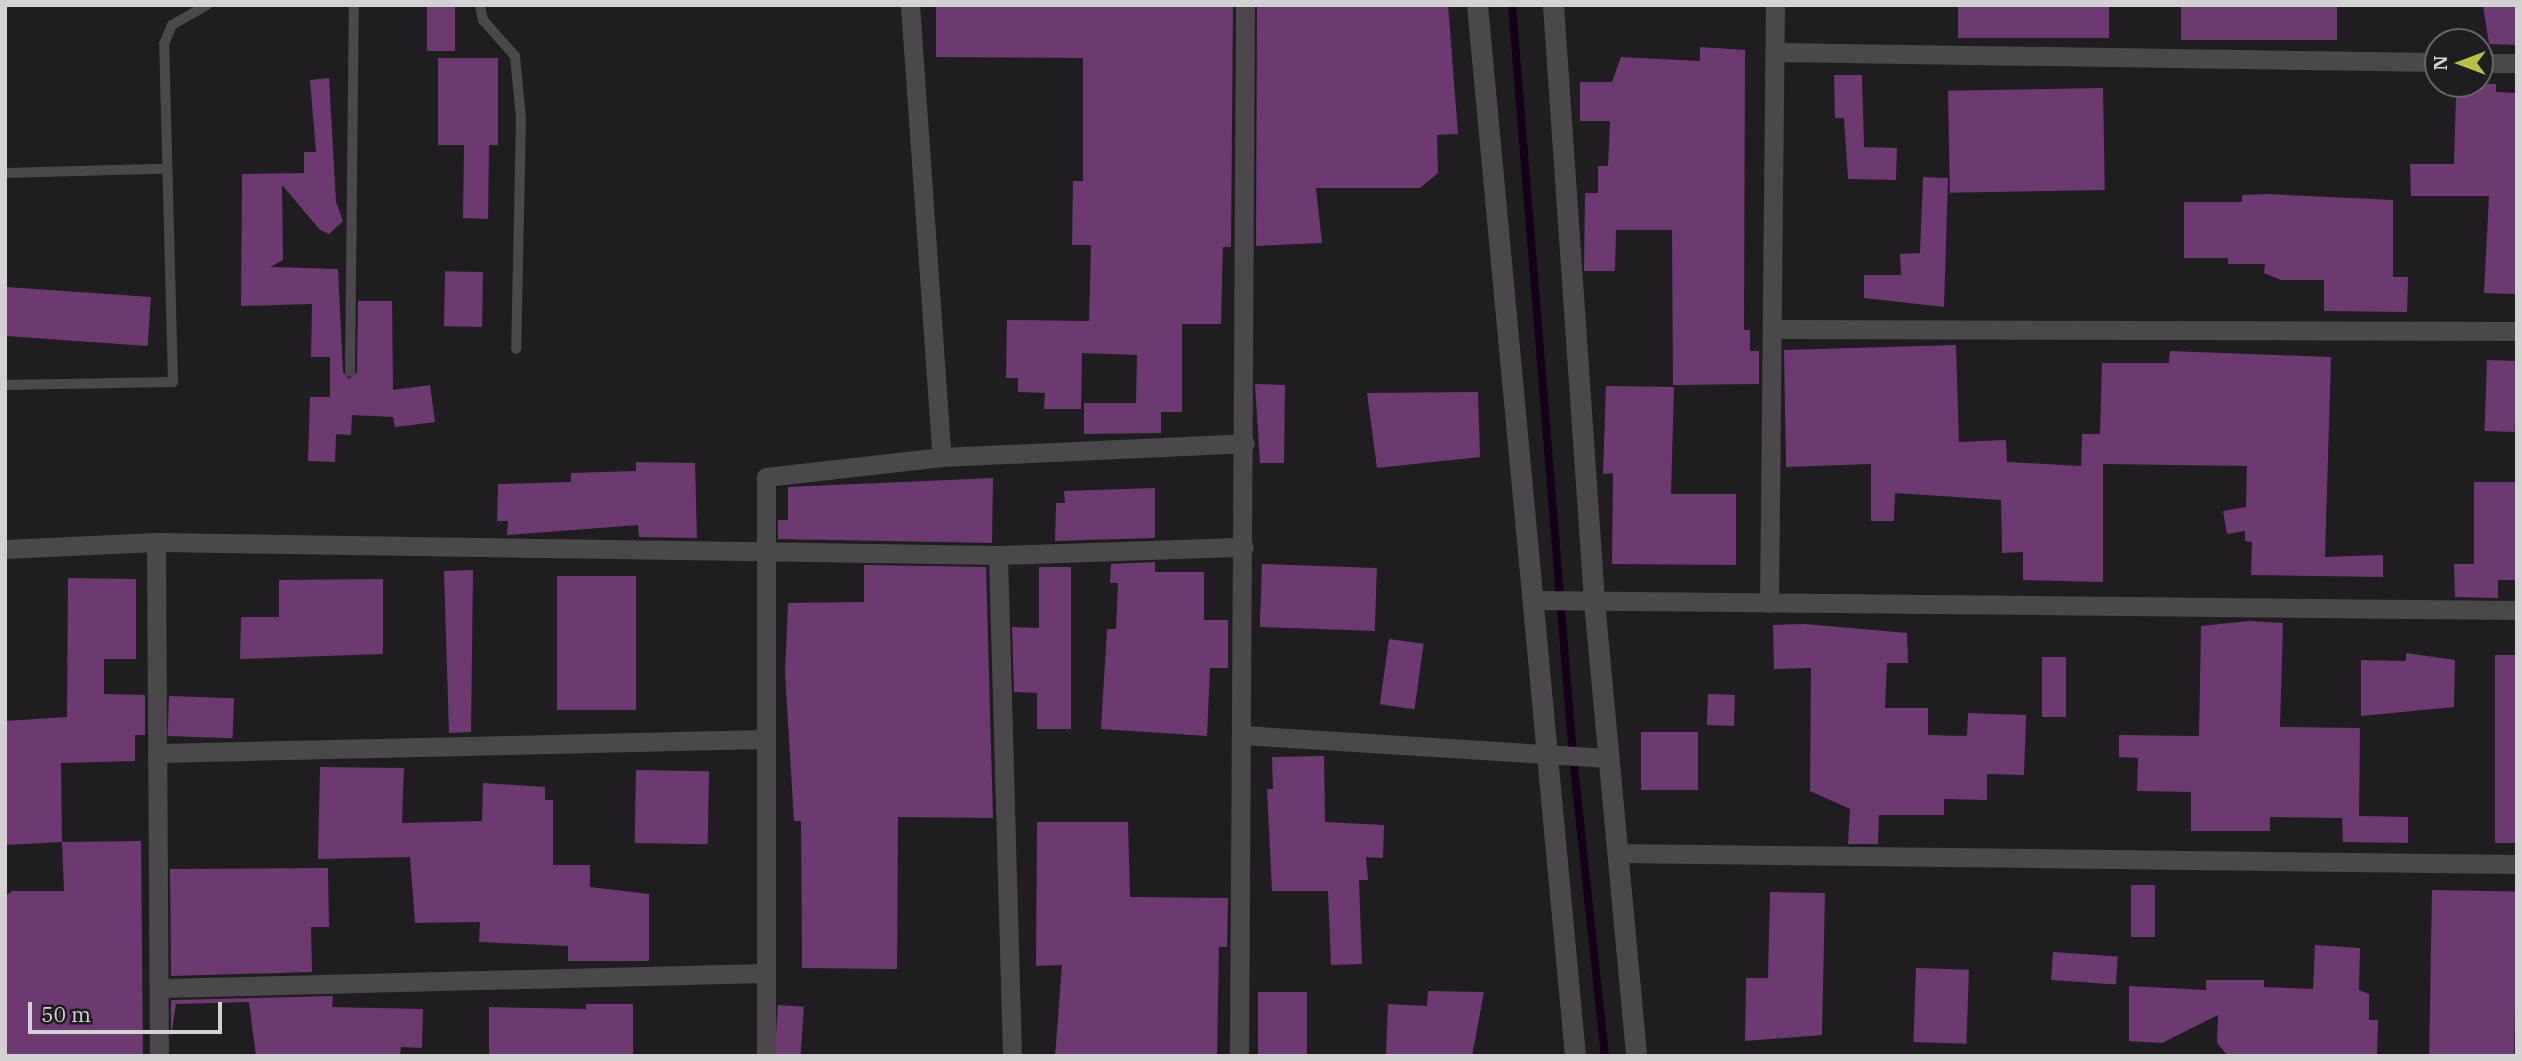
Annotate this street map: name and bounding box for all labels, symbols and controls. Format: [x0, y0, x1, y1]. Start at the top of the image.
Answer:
north arrow [2424, 28, 2494, 98]
text: N [2428, 55, 2452, 71]
scale bar [32, 988, 226, 1032]
text: 50 m [41, 1000, 91, 1028]

